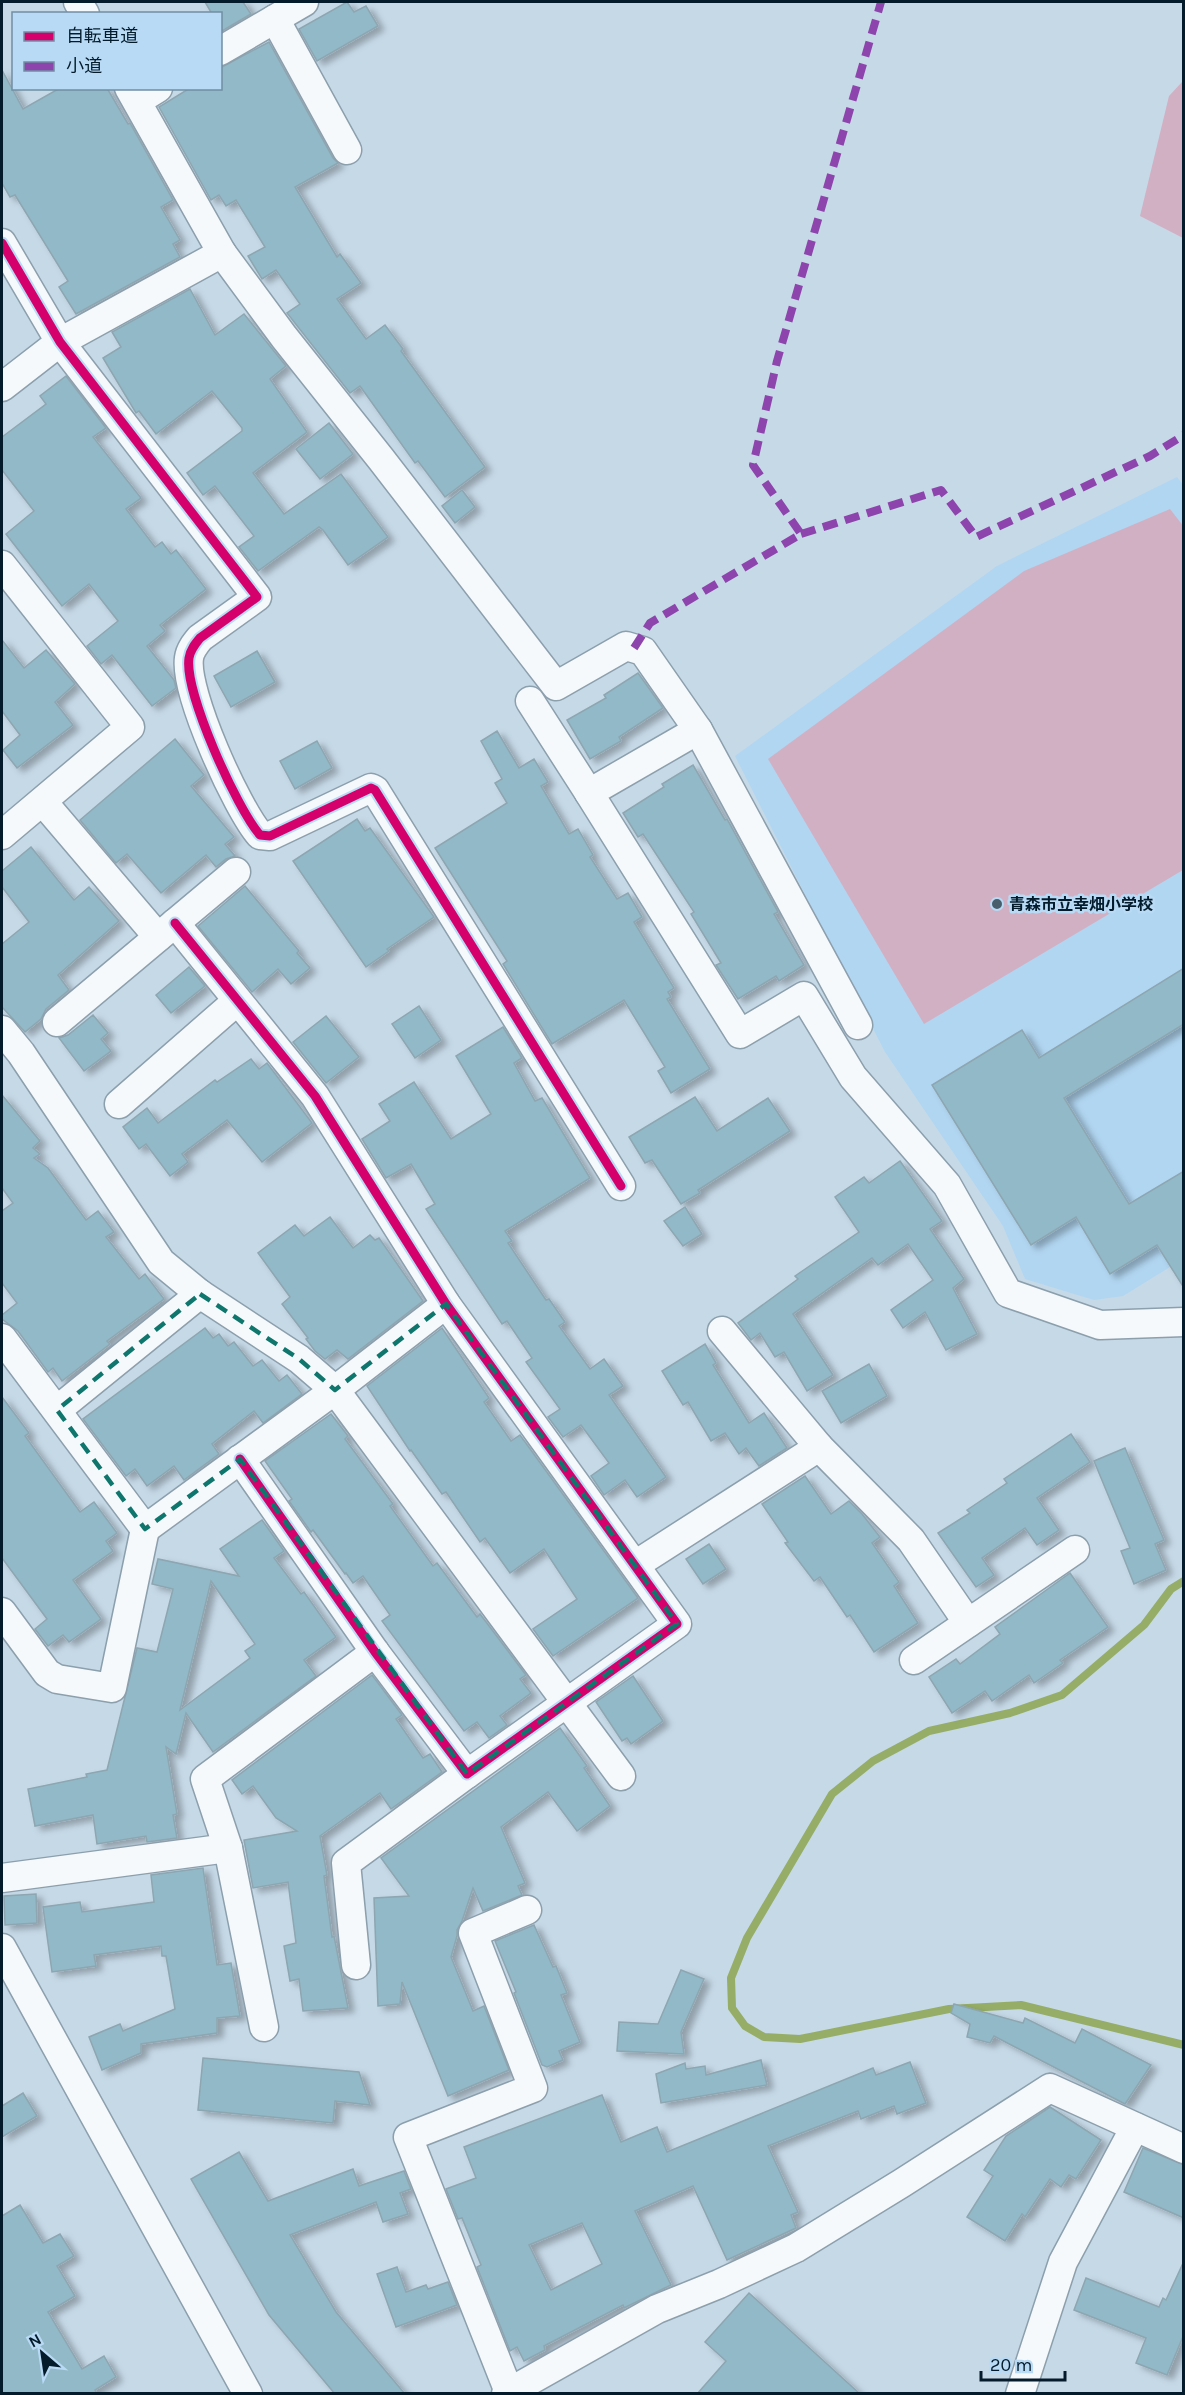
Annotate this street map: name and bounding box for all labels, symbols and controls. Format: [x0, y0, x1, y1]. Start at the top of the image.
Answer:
legend [12, 12, 222, 90]
text: 自転車道 [66, 25, 138, 47]
text: 小道 [66, 55, 102, 77]
place label: 青森市立幸畑小学校 [1009, 895, 1153, 914]
marker: 青森市立幸畑小学校 [990, 897, 1004, 911]
north arrow [12, 2323, 72, 2383]
text: N [25, 2329, 45, 2351]
scale bar [981, 2344, 1065, 2382]
text: 20 m [990, 2354, 1032, 2376]

